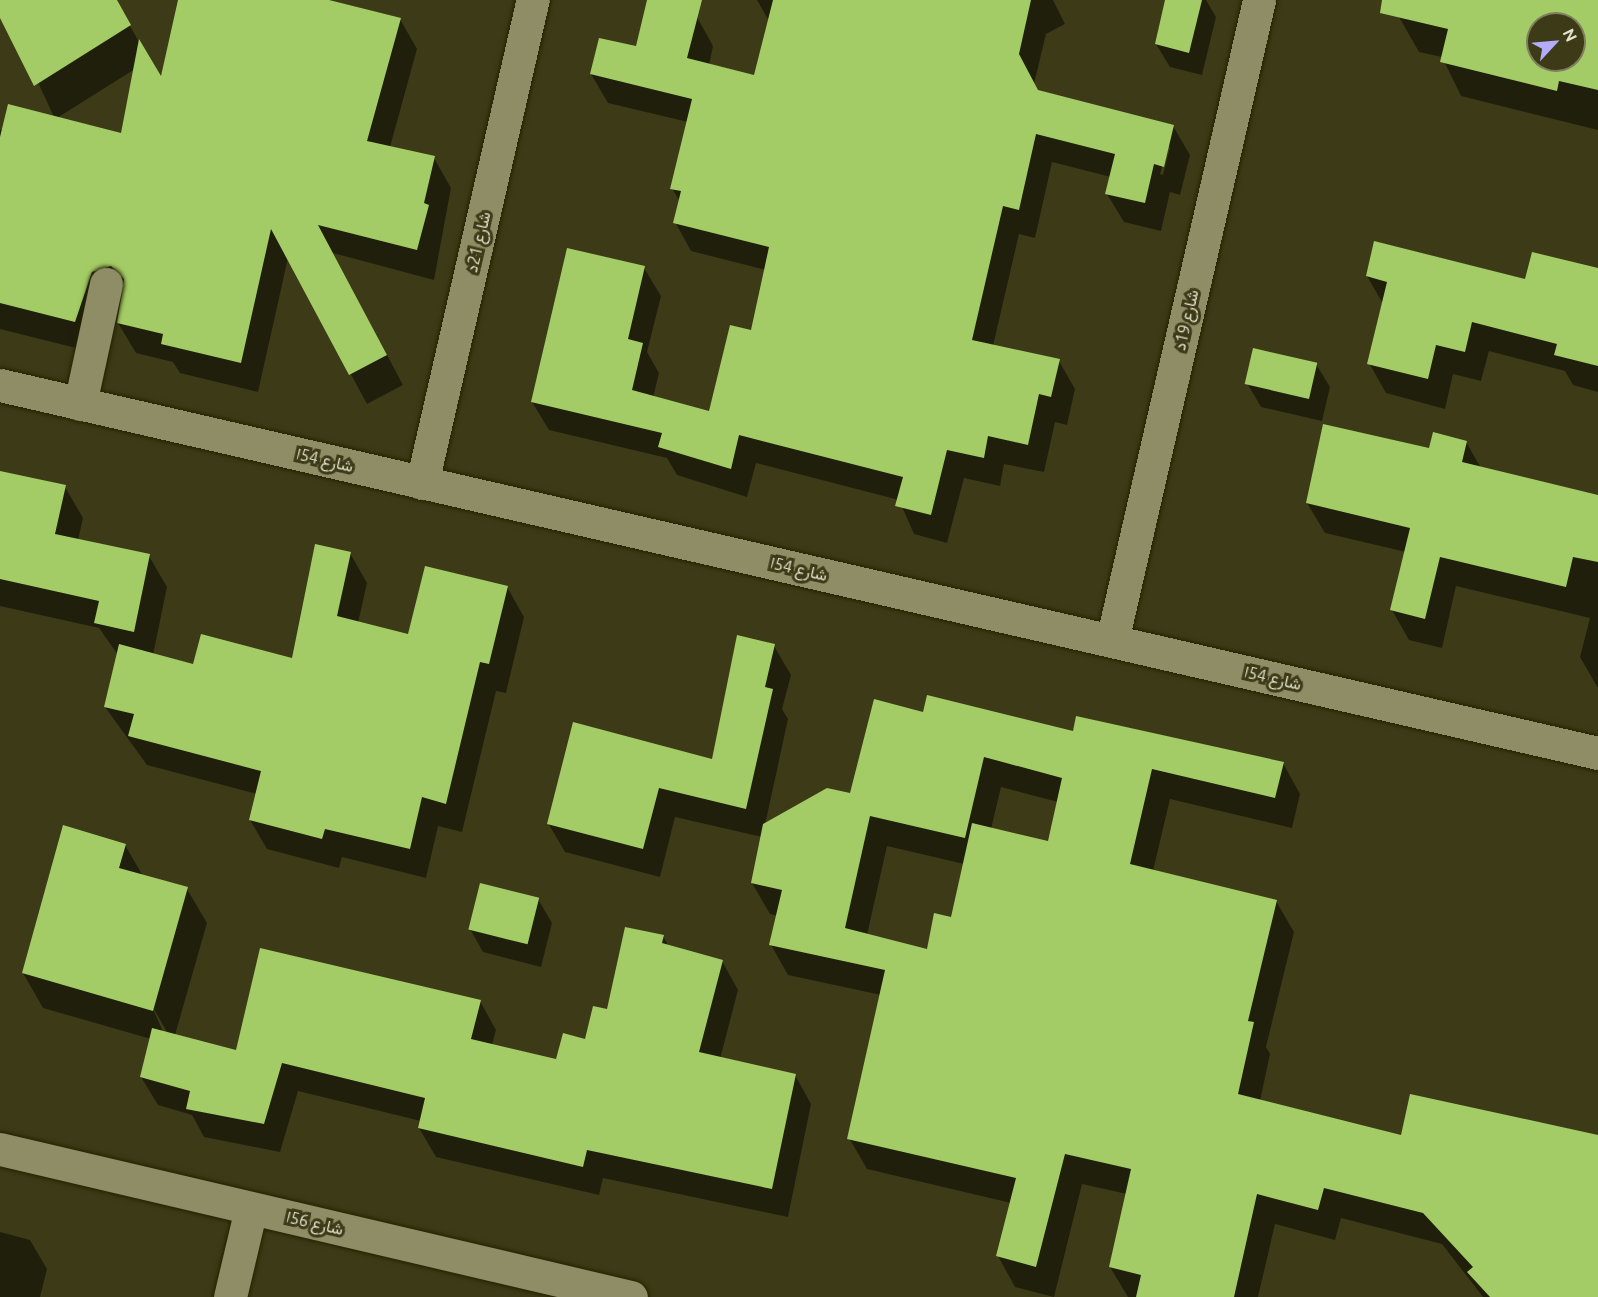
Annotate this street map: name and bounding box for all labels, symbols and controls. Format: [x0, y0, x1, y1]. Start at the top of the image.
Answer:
north arrow [1526, 12, 1586, 72]
text: N [1560, 26, 1581, 44]
street label: شارع 21د [462, 210, 494, 274]
street label: شارع 19د [1170, 288, 1202, 352]
street label: شارع 54ا [295, 444, 355, 476]
street label: شارع 54ا [769, 553, 829, 585]
street label: شارع 54ا [1243, 662, 1303, 694]
street label: شارع 56ا [285, 1207, 345, 1239]

